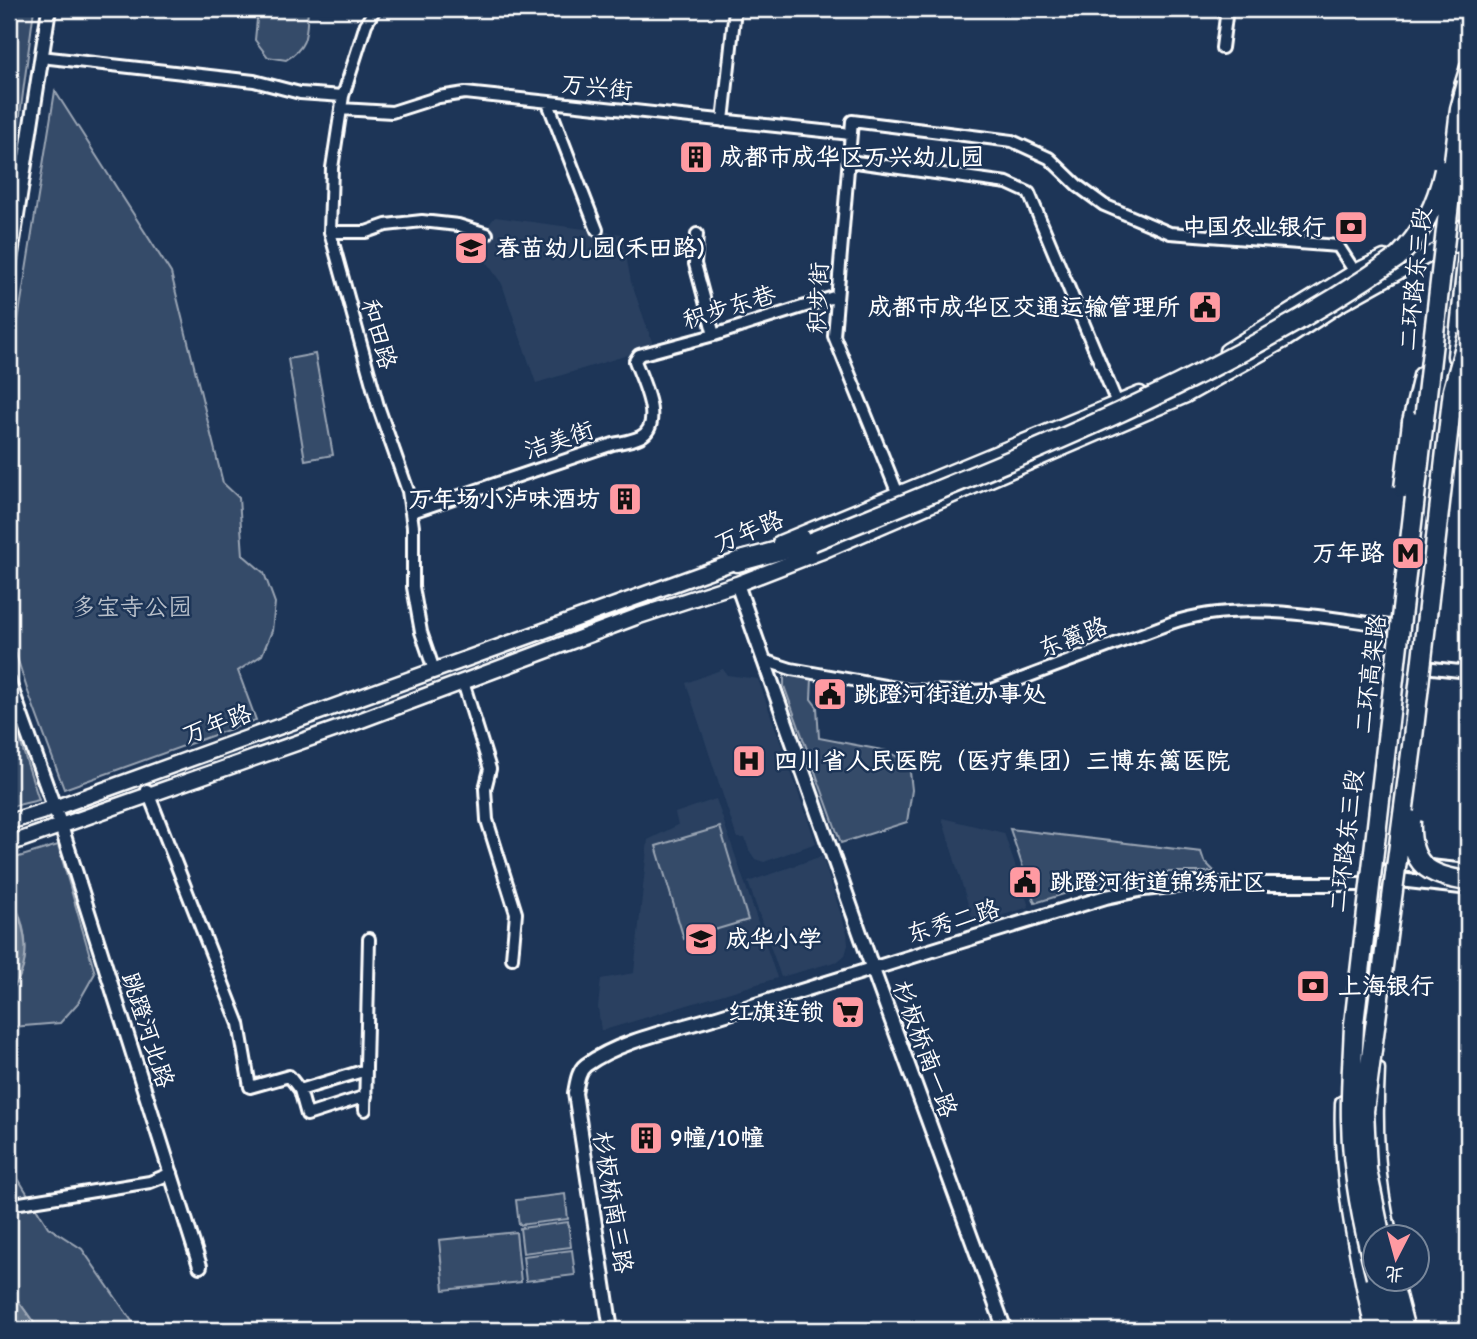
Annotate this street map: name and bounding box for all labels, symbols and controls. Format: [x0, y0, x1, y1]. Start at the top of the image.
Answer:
street label: 万兴街 [560, 69, 634, 105]
building icon: 成都市成华区万兴幼儿园 [677, 138, 715, 176]
place label: 成都市成华区万兴幼儿园 [720, 143, 984, 171]
street label: 二环路东三段 [1394, 206, 1436, 352]
bank icon: 中国农业银行 [1332, 208, 1370, 246]
place label: 中国农业银行 [1182, 213, 1326, 241]
school or university icon: 春苗幼儿园(禾田路) [452, 229, 490, 267]
place label: 春苗幼儿园(禾田路) [496, 234, 705, 262]
street label: 积步街 [803, 262, 833, 334]
street label: 积步东巷 [679, 280, 779, 334]
public building icon: 成都市成华区交通运输管理所 [1186, 288, 1224, 326]
place label: 成都市成华区交通运输管理所 [868, 293, 1180, 321]
street label: 和田路 [356, 296, 402, 372]
street label: 洁美街 [520, 415, 598, 465]
building icon: 万年场小泸味酒坊 [606, 480, 644, 518]
place label: 万年场小泸味酒坊 [408, 485, 600, 513]
street label: 万年路 [710, 505, 788, 557]
metro station icon: 万年路 [1389, 534, 1427, 572]
place label: 万年路 [1312, 539, 1385, 567]
park label: 多宝寺公园 [72, 593, 192, 621]
street label: 东篱路 [1034, 611, 1112, 663]
street label: 二环高架路 [1349, 613, 1391, 735]
public building icon: 跳蹬河街道办事处 [811, 675, 849, 713]
place label: 跳蹬河街道办事处 [854, 680, 1047, 708]
street label: 万年路 [178, 699, 256, 749]
hospital icon: 四川省人民医院（医疗集团）三博东篱医院 [730, 742, 768, 780]
place label: 四川省人民医院（医疗集团）三博东篱医院 [774, 747, 1230, 775]
street label: 二环路东三段 [1323, 768, 1369, 914]
public building icon: 跳蹬河街道锦绣社区 [1006, 863, 1044, 901]
place label: 跳蹬河街道锦绣社区 [1050, 868, 1266, 896]
street label: 东秀二路 [903, 894, 1003, 948]
school or university icon: 成华小学 [682, 920, 720, 958]
place label: 成华小学 [726, 925, 822, 953]
bank icon: 上海银行 [1294, 967, 1332, 1005]
street label: 跳蹬河北路 [116, 969, 180, 1091]
place label: 上海银行 [1338, 972, 1434, 1000]
street label: 杉板桥南一路 [887, 977, 963, 1121]
supermarket icon: 红旗连锁 [829, 993, 867, 1031]
place label: 红旗连锁 [728, 998, 824, 1026]
building icon: 9幢/10幢 [627, 1119, 665, 1157]
place label: 9幢/10幢 [670, 1124, 764, 1152]
street label: 杉板桥南三路 [588, 1129, 638, 1275]
north arrow [1362, 1224, 1432, 1294]
text: 北 [1384, 1262, 1405, 1286]

